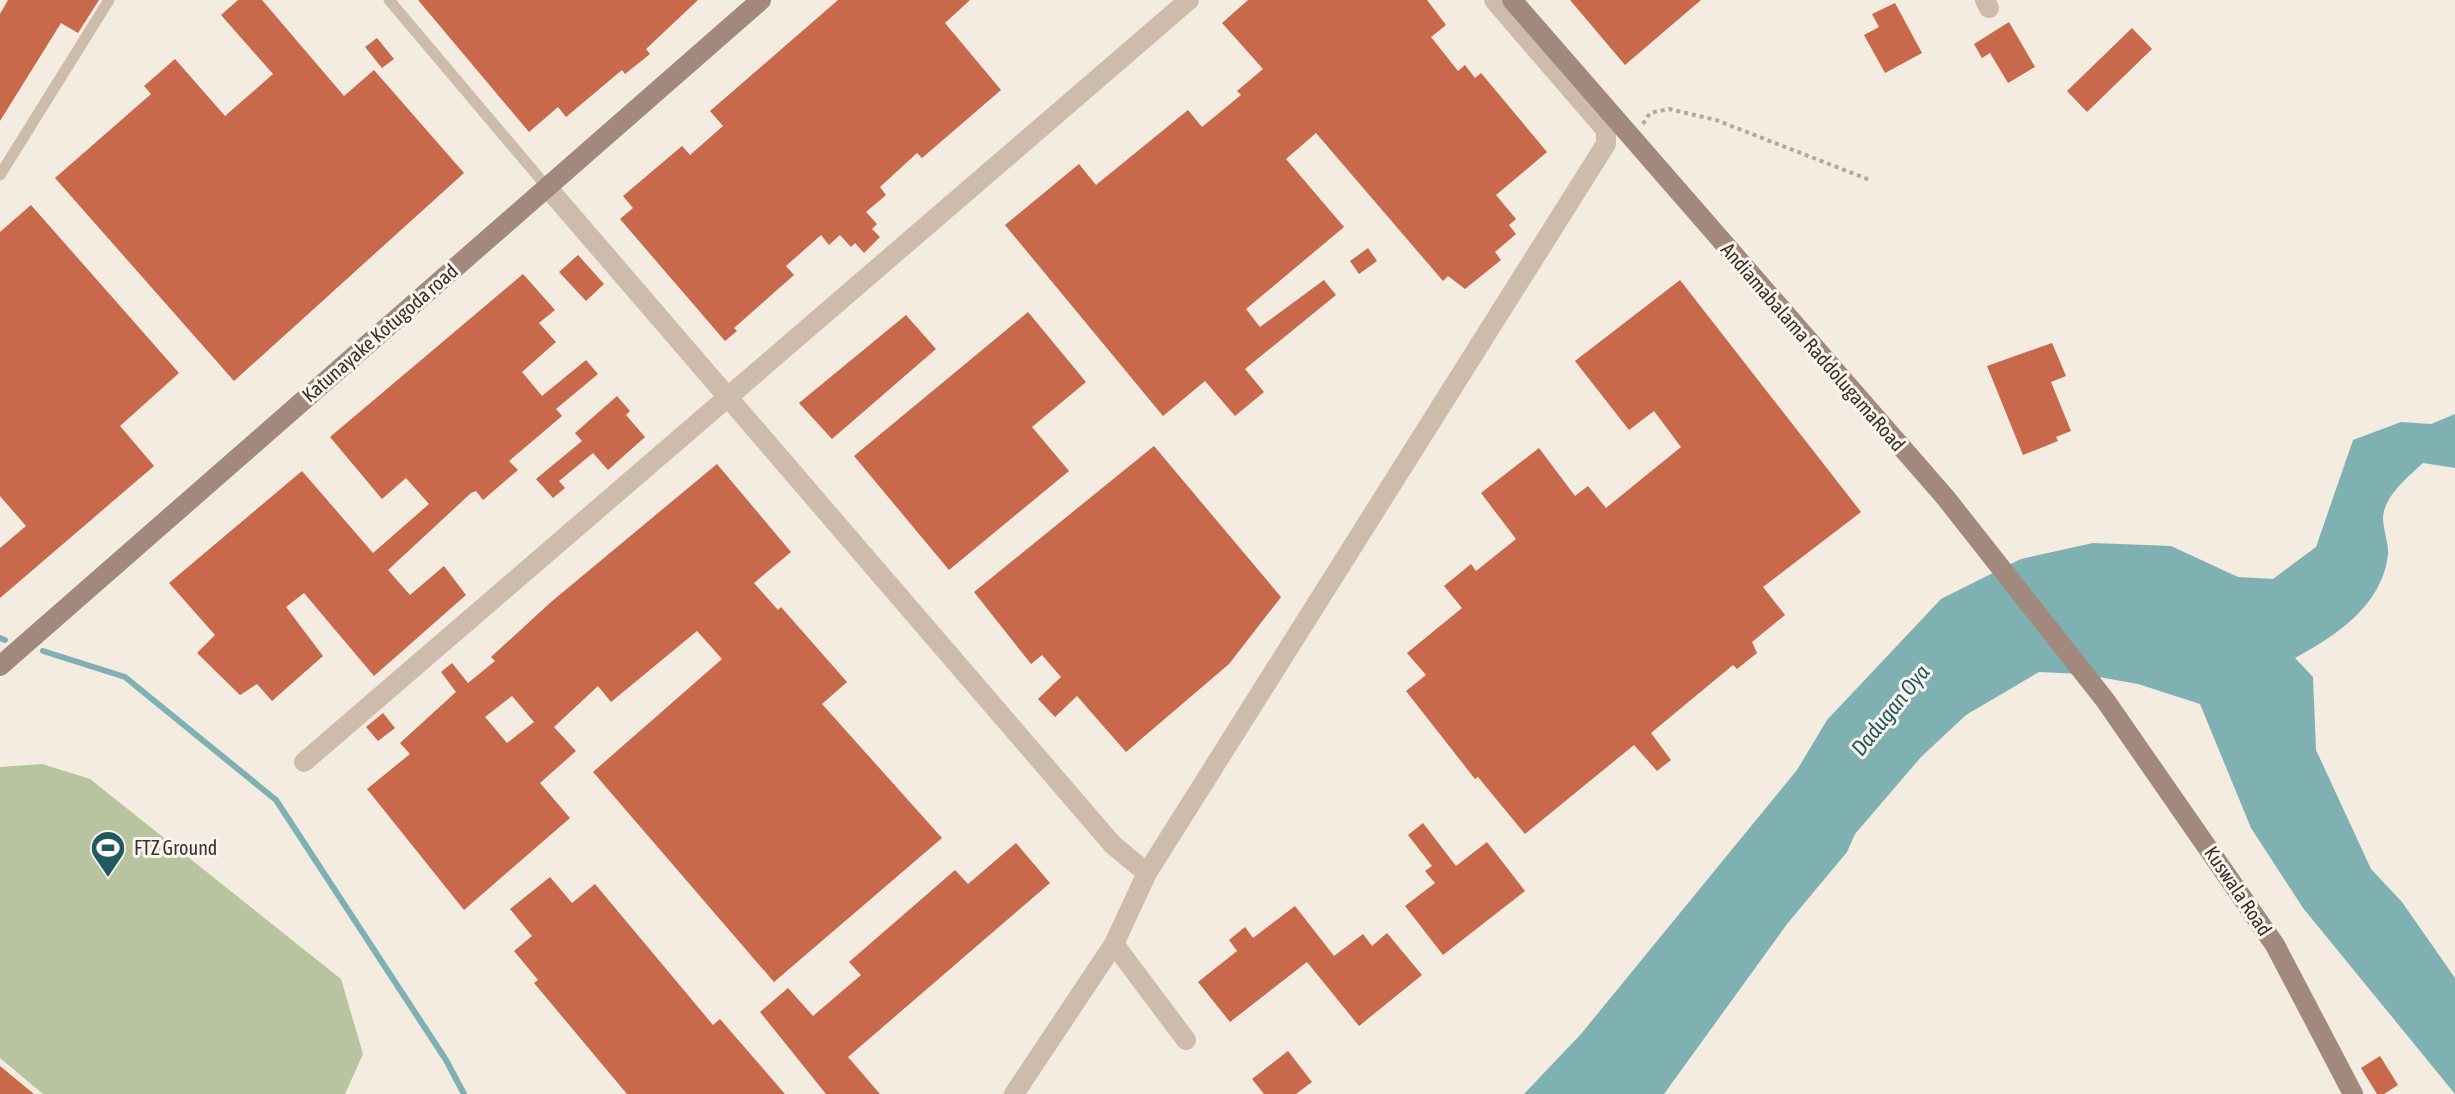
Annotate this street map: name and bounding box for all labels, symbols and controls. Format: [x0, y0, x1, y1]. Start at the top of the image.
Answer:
street label: Andiamabalama RaddolugamaRoad [1717, 238, 1910, 456]
street label: Katunayake Kotugoda road [297, 259, 462, 406]
water label: Dadugan Oya [1845, 659, 1935, 761]
sports icon: FTZ Ground [89, 829, 127, 879]
place label: FTZ Ground [134, 836, 217, 859]
street label: Kuswala Road [2200, 842, 2277, 940]

